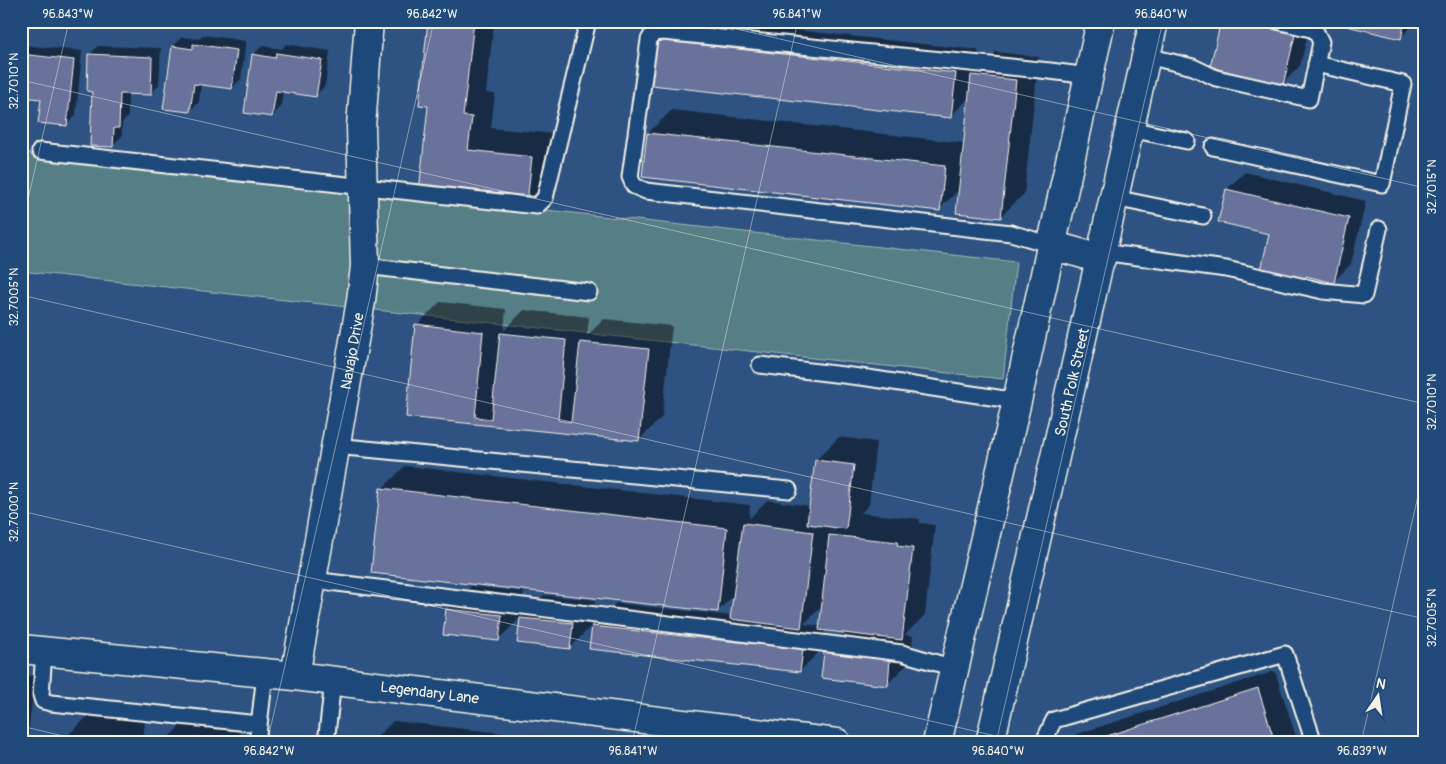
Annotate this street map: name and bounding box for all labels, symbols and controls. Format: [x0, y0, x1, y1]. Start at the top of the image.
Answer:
text: 96.843°W [42, 7, 94, 22]
text: 96.842°W [406, 7, 458, 22]
text: 96.841°W [773, 7, 822, 22]
text: 96.840°W [1135, 7, 1187, 22]
text: 32.7010°N [7, 53, 22, 109]
text: 32.7015°N [1425, 159, 1440, 215]
text: 32.7005°N [7, 268, 22, 326]
street label: Navajo Drive [336, 310, 368, 391]
street label: South Polk Street [1050, 325, 1094, 438]
text: 32.7010°N [1425, 374, 1440, 430]
text: 32.7000°N [7, 482, 22, 542]
text: 32.7005°N [1425, 589, 1440, 647]
north arrow [1354, 672, 1404, 722]
text: N [1374, 674, 1387, 693]
street label: Legendary Lane [379, 677, 481, 708]
text: 96.842°W [243, 744, 295, 759]
text: 96.841°W [609, 744, 658, 759]
text: 96.840°W [972, 744, 1024, 759]
text: 96.839°W [1337, 744, 1387, 759]

